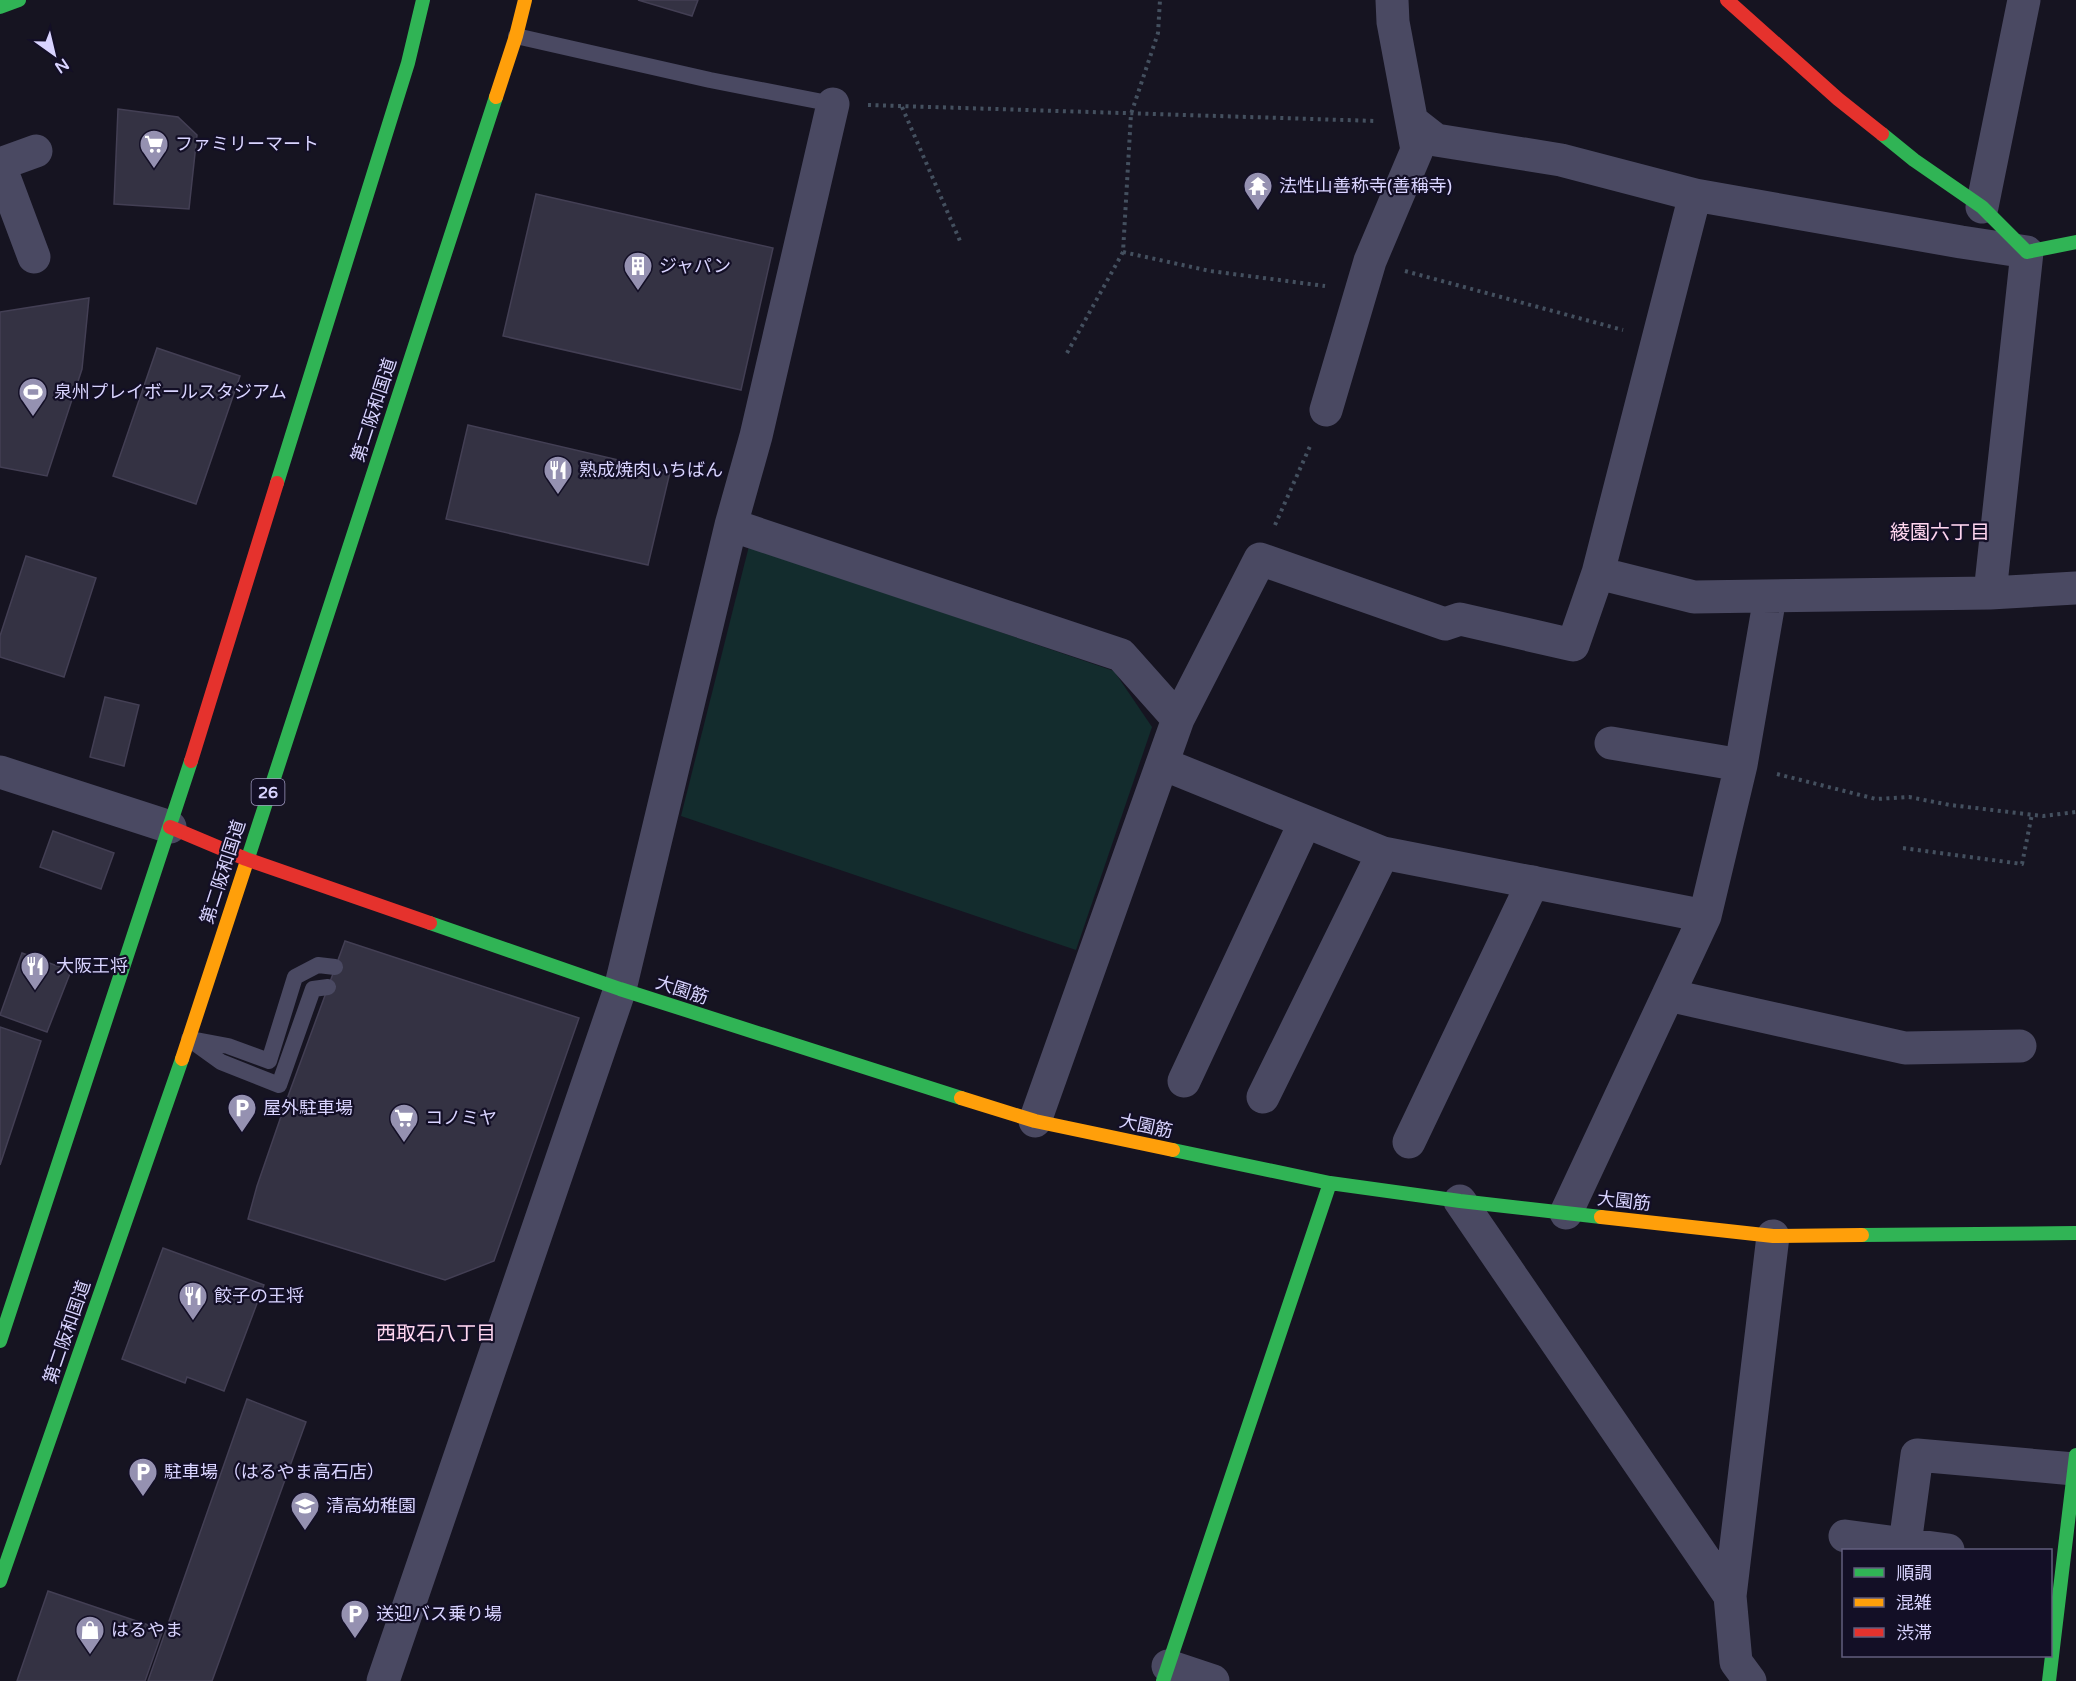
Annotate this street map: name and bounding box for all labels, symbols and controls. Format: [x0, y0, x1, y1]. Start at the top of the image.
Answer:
north arrow [24, 24, 84, 84]
text: N [51, 54, 73, 77]
supermarket icon: ファミリーマート [138, 128, 170, 170]
place label: ファミリーマート [175, 133, 319, 155]
temple icon: 法性山善称寺(善稱寺) [1242, 170, 1274, 212]
place label: 法性山善称寺(善稱寺) [1279, 175, 1452, 197]
building icon: ジャパン [622, 250, 654, 292]
place label: ジャパン [659, 255, 731, 277]
street label: 第二阪和国道 [347, 355, 401, 465]
sports icon: 泉州プレイボールスタジアム [17, 376, 49, 418]
place label: 泉州プレイボールスタジアム [54, 381, 287, 403]
restaurant icon: 熟成焼肉いちばん [542, 454, 574, 496]
place label: 熟成焼肉いちばん [579, 459, 723, 481]
district label: 綾園六丁目 [1890, 521, 1990, 545]
road number: 26 [252, 779, 284, 805]
street label: 第二阪和国道 [196, 817, 250, 927]
restaurant icon: 大阪王将 [19, 950, 51, 992]
place label: 大阪王将 [56, 955, 128, 977]
street label: 大園筋 [653, 971, 711, 1009]
parking icon: 屋外駐車場 [226, 1092, 258, 1134]
place label: 屋外駐車場 [263, 1097, 353, 1119]
supermarket icon: コノミヤ [388, 1102, 420, 1144]
place label: コノミヤ [425, 1107, 497, 1129]
street label: 大園筋 [1117, 1110, 1175, 1142]
street label: 大園筋 [1596, 1187, 1652, 1215]
street label: 第二阪和国道 [39, 1277, 95, 1387]
restaurant icon: 餃子の王将 [177, 1280, 209, 1322]
place label: 餃子の王将 [214, 1285, 304, 1307]
district label: 西取石八丁目 [376, 1322, 496, 1346]
parking icon: 駐車場 （はるやま高石店） [127, 1456, 159, 1498]
place label: 駐車場 （はるやま高石店） [164, 1461, 385, 1483]
school or university icon: 清高幼稚園 [289, 1490, 321, 1532]
place label: 清高幼稚園 [326, 1495, 416, 1517]
legend [1842, 1549, 2052, 1657]
text: 順調 [1896, 1562, 1932, 1584]
text: 混雑 [1896, 1592, 1932, 1614]
parking icon: 送迎バス乗り場 [339, 1598, 371, 1640]
place label: 送迎バス乗り場 [376, 1603, 502, 1625]
shop icon: はるやま [74, 1614, 106, 1656]
place label: はるやま [111, 1619, 183, 1641]
text: 渋滞 [1896, 1622, 1932, 1644]

